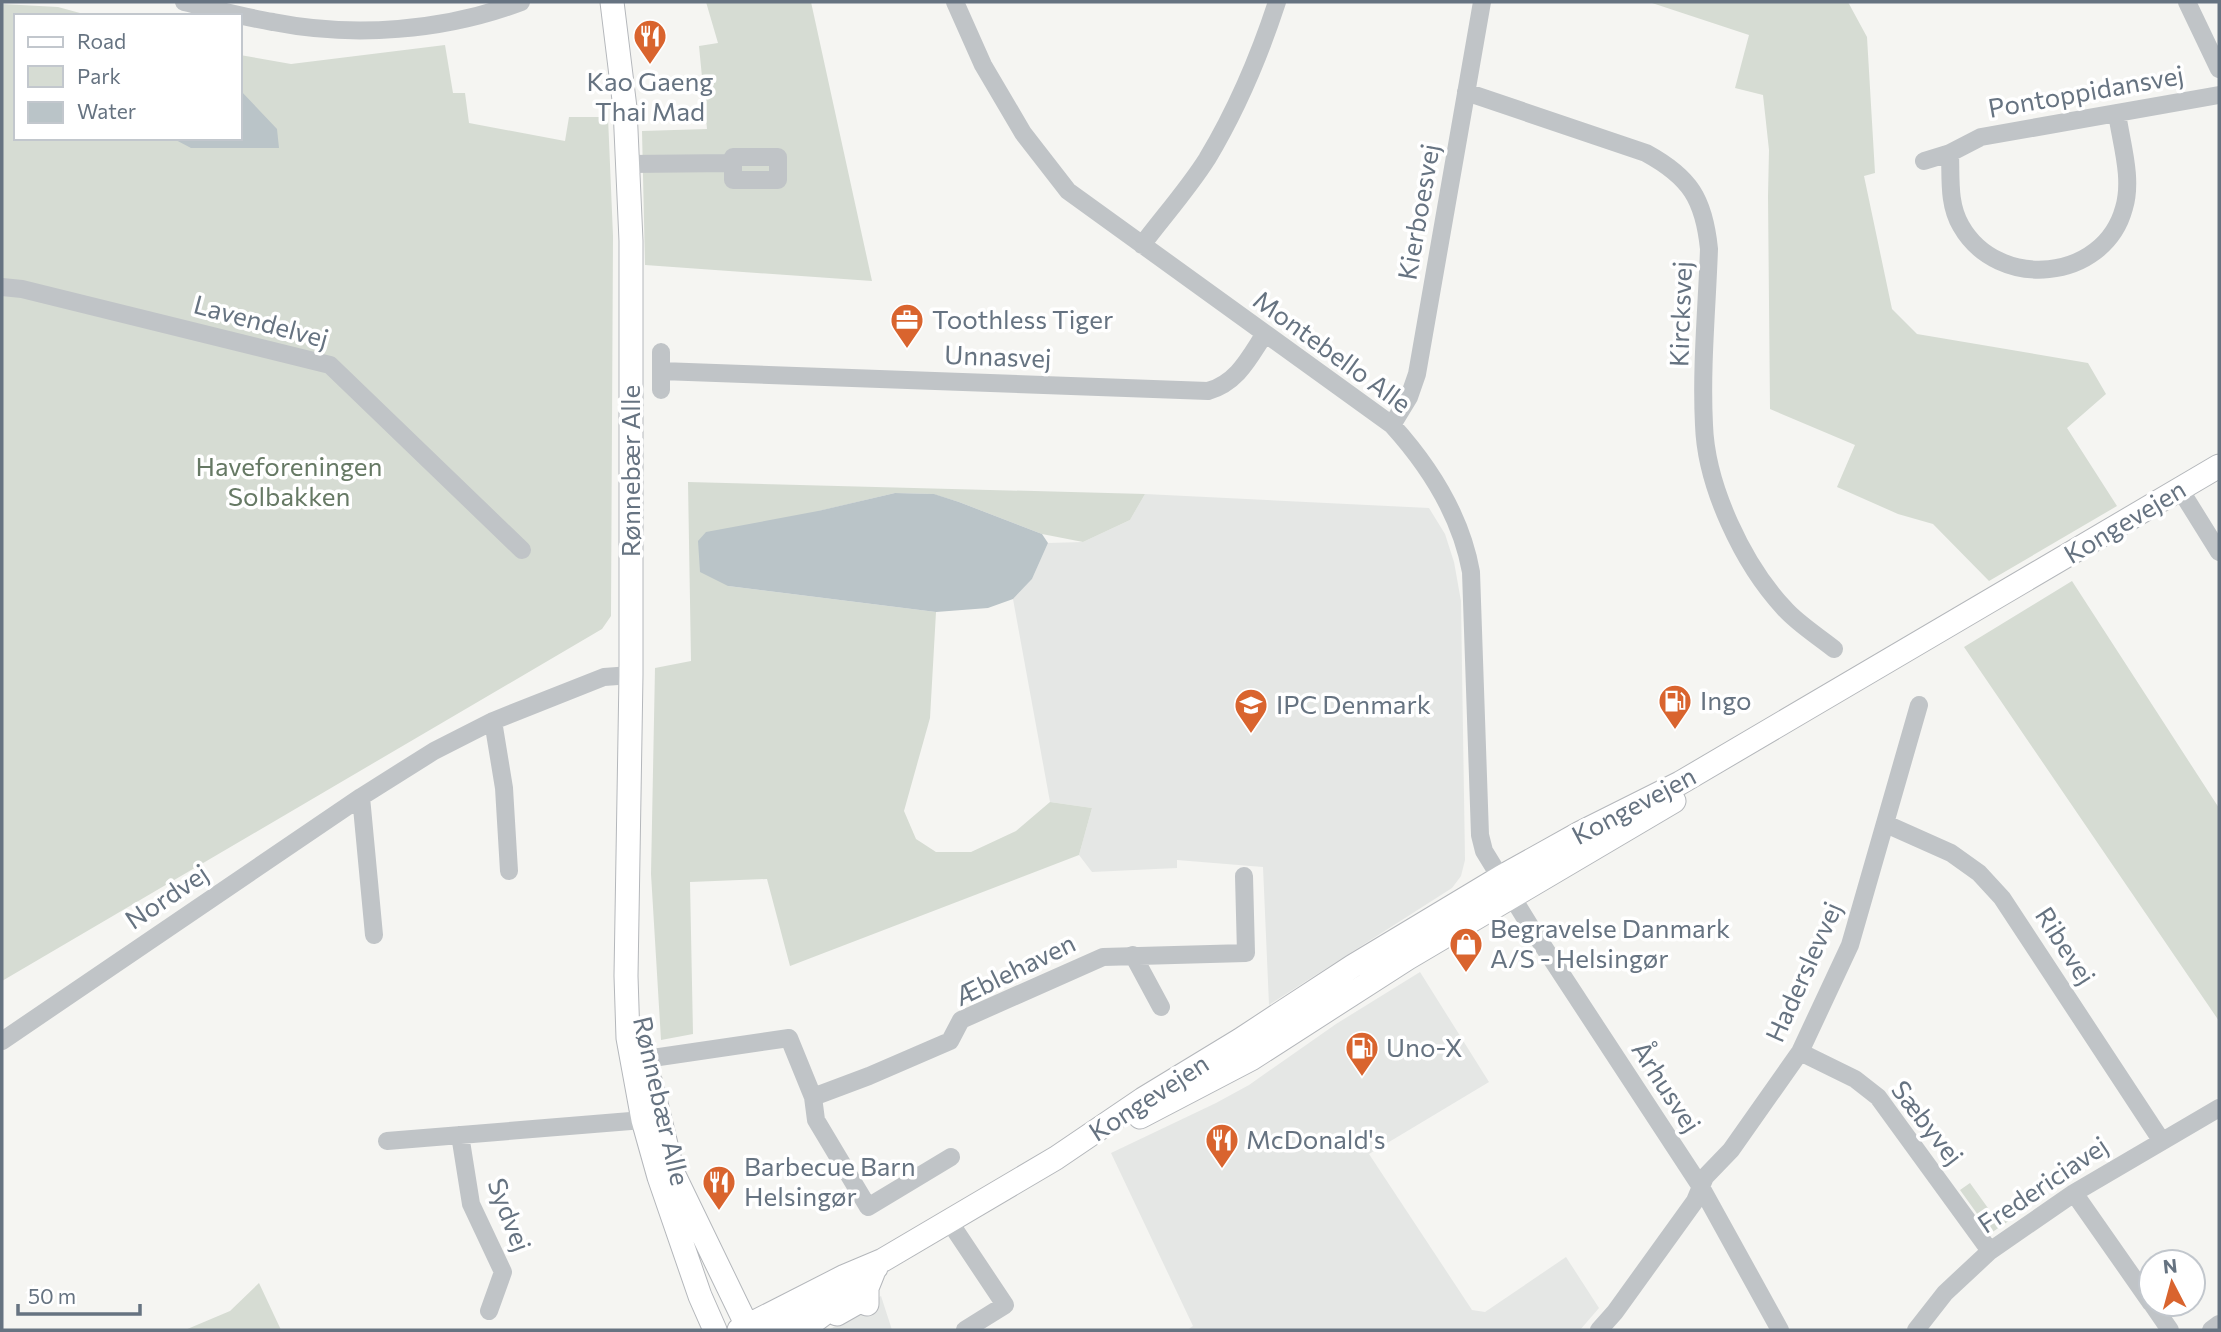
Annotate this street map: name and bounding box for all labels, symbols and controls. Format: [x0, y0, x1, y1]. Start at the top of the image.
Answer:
legend [14, 14, 242, 140]
restaurant icon: Kao Gaeng Thai Mad [631, 17, 669, 66]
text: Road [77, 28, 126, 53]
street label: Pontoppidansvej [1986, 58, 2186, 123]
text: Park [77, 63, 121, 88]
place label: Kao Gaeng Thai Mad [587, 65, 713, 126]
text: Water [77, 98, 136, 123]
street label: Kierboesvej [1390, 141, 1445, 282]
street label: Kircksvej [1662, 261, 1697, 367]
street label: Montebello Alle [1248, 283, 1418, 418]
street label: Lavendelvej [191, 288, 332, 353]
office icon: Toothless Tiger [888, 301, 926, 350]
place label: Toothless Tiger [932, 303, 1113, 334]
street label: Unnasvej [944, 338, 1052, 373]
street label: Rønnebær Alle [614, 385, 645, 557]
park label: Haveforeningen Solbakken [196, 450, 382, 511]
street label: Kongevejen [2058, 472, 2191, 569]
fuel station icon: Ingo [1656, 682, 1694, 731]
place label: Ingo [1700, 684, 1752, 715]
school or university icon: IPC Denmark [1232, 686, 1270, 735]
place label: IPC Denmark [1276, 688, 1431, 719]
street label: Kongevejen [1566, 759, 1701, 850]
street label: Nordvej [119, 857, 214, 935]
street label: Haderslevvej [1758, 897, 1847, 1046]
street label: Ribevej [2030, 901, 2103, 990]
place label: Begravelse Danmark A/S - Helsingør [1490, 912, 1730, 973]
shop icon: Begravelse Danmark A/S - Helsingør [1447, 925, 1485, 974]
street label: Æblehaven [949, 926, 1080, 1011]
street label: Rønnebær Alle [628, 1013, 697, 1188]
fuel station icon: Uno-X [1343, 1029, 1381, 1078]
place label: Uno-X [1386, 1031, 1463, 1062]
street label: Århusvej [1626, 1035, 1708, 1138]
street label: Kongevejen [1083, 1047, 1214, 1147]
street label: Sæbyvej [1886, 1074, 1971, 1170]
restaurant icon: McDonald's [1203, 1121, 1241, 1170]
place label: McDonald's [1246, 1123, 1386, 1154]
street label: Fredericiavej [1971, 1129, 2113, 1239]
place label: Barbecue Barn Helsingør [744, 1150, 916, 1211]
restaurant icon: Barbecue Barn Helsingør [700, 1163, 738, 1212]
street label: Sydvej [482, 1173, 538, 1256]
north arrow [2137, 1248, 2207, 1318]
text: N [2162, 1253, 2178, 1278]
scale bar [18, 1272, 140, 1316]
text: 50 m [28, 1283, 76, 1308]

